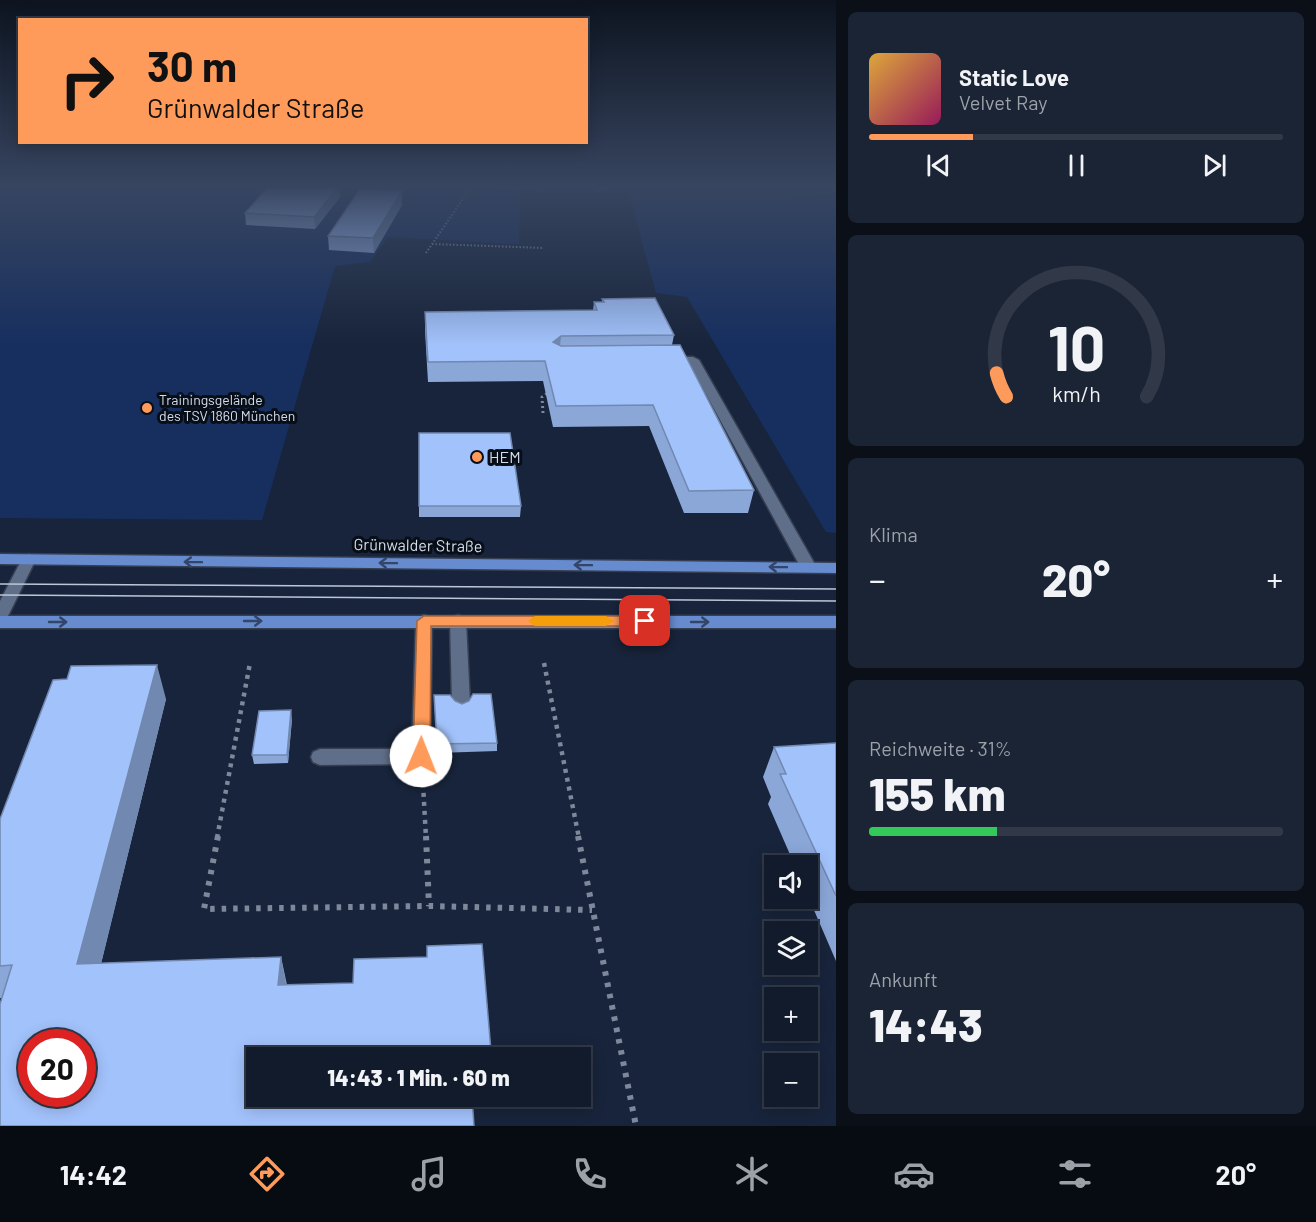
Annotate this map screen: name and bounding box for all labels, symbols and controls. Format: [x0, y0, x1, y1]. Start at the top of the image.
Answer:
text: 30 m [147, 40, 237, 90]
icon: right [48, 42, 126, 120]
text: Static Love [959, 64, 1069, 90]
text: Velvet Ray [959, 90, 1048, 114]
text: Grünwalder Straße [147, 91, 364, 123]
icon: previous [922, 149, 955, 182]
icon: pause [1060, 149, 1093, 182]
icon: next [1198, 149, 1231, 182]
text: 10 [1047, 309, 1105, 383]
text: km/h [1052, 382, 1100, 407]
place label: Trainingsgelände des TSV 1860 München [159, 391, 295, 424]
marker: Trainingsgelände des TSV 1860 München [140, 401, 154, 415]
place label: HEM [489, 447, 521, 466]
marker: HEM [470, 450, 484, 464]
text: Klima [869, 522, 918, 546]
street label: Grünwalder Straße [353, 534, 483, 555]
text: 20° [1042, 552, 1110, 606]
one-way arrow [183, 556, 203, 567]
one-way arrow [378, 557, 398, 569]
one-way arrow [573, 559, 593, 571]
text: − [869, 559, 886, 599]
text: + [1267, 559, 1283, 599]
one-way arrow [768, 561, 788, 573]
pin [619, 595, 670, 646]
icon: arrive [628, 604, 661, 637]
one-way arrow [48, 616, 68, 628]
one-way arrow [243, 616, 263, 627]
one-way arrow [690, 616, 710, 627]
position arrow [389, 724, 453, 788]
text: Reichweite · 31% [869, 736, 1012, 760]
text: 155 km [869, 766, 1006, 820]
map controls [764, 855, 818, 1107]
button: sound [764, 855, 818, 909]
button: layers [764, 921, 818, 975]
text: Ankunft [869, 967, 938, 991]
button: + [764, 987, 818, 1041]
text: 14:43 [869, 997, 983, 1051]
speed limit sign: 20 [18, 1029, 96, 1107]
button: − [764, 1053, 818, 1107]
text: 14:43 · 1 Min. · 60 m [327, 1064, 510, 1090]
icon: directions [246, 1153, 288, 1195]
icon: music [408, 1153, 450, 1195]
icon: phone [569, 1153, 611, 1195]
icon: climate [731, 1153, 773, 1195]
icon: car [893, 1153, 935, 1195]
icon: filters [1054, 1153, 1096, 1195]
text: 14:42 [60, 1158, 127, 1190]
text: 20° [1216, 1158, 1256, 1190]

